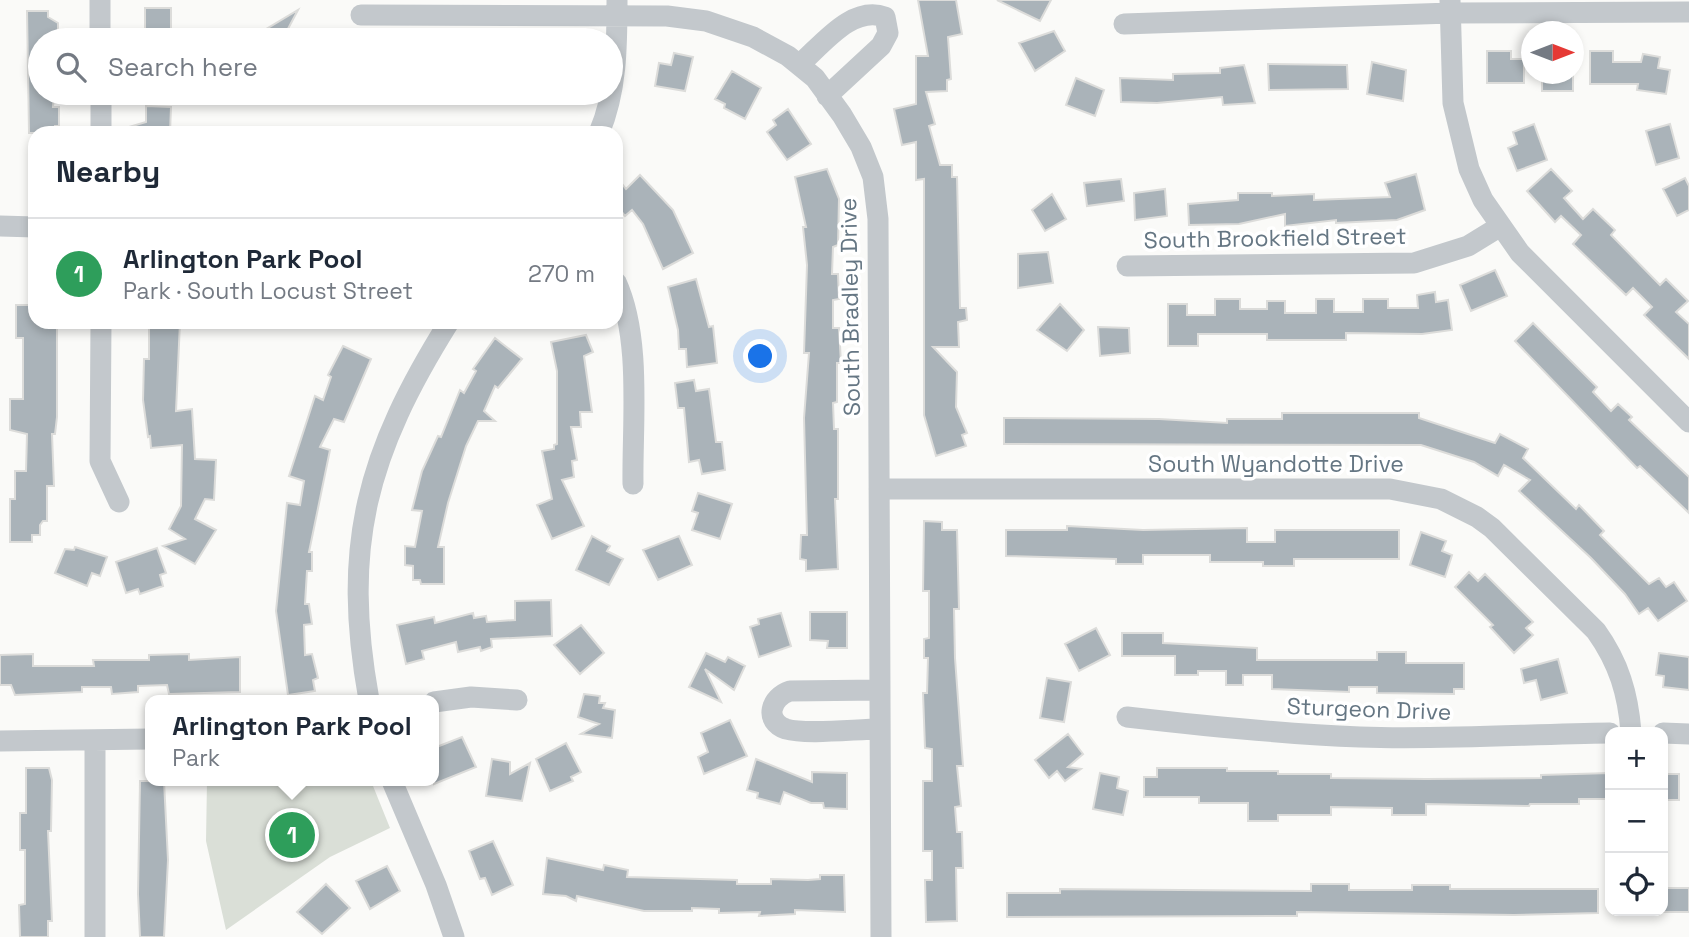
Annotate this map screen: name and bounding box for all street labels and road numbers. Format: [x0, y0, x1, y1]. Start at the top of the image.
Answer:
street label: South Bradley Drive [833, 197, 867, 417]
street label: South Brookfield Street [1143, 221, 1407, 255]
street label: South Wyandotte Drive [1148, 449, 1404, 479]
street label: Sturgeon Drive [1286, 691, 1452, 727]

